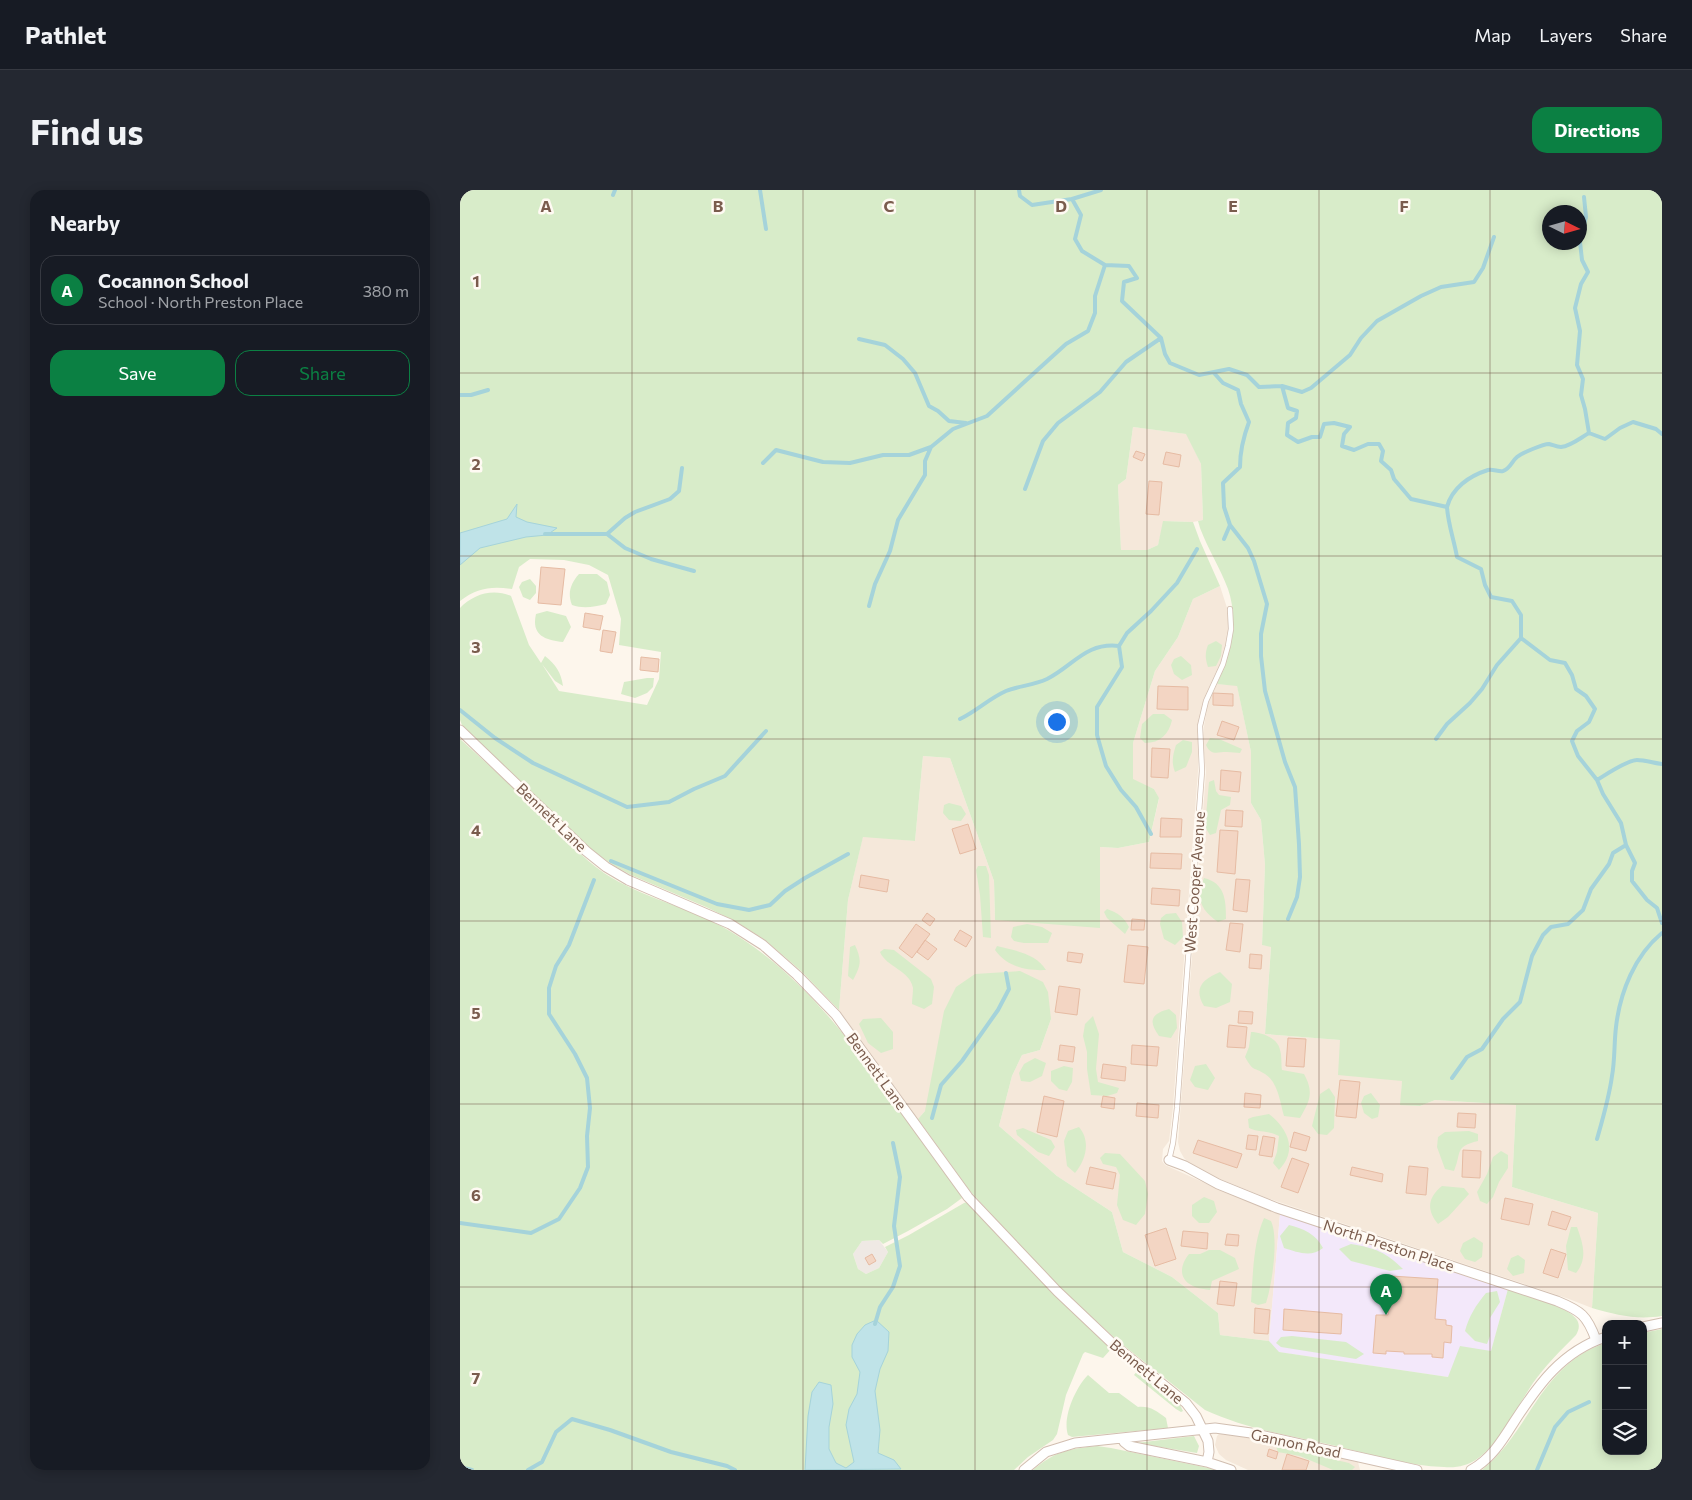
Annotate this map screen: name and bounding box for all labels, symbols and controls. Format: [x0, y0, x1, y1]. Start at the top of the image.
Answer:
text: Pathlet [25, 20, 106, 49]
text: Map [1474, 24, 1511, 46]
text: Layers [1539, 24, 1592, 46]
text: Share [1620, 24, 1667, 46]
button: Directions [1532, 107, 1662, 153]
text: Find us [30, 109, 144, 152]
text: A [540, 196, 552, 215]
text: B [713, 196, 724, 215]
text: C [884, 196, 895, 215]
text: D [1055, 196, 1067, 215]
text: E [1228, 196, 1238, 215]
text: F [1399, 196, 1409, 215]
north arrow [1542, 205, 1587, 250]
text: Nearby [50, 210, 120, 235]
text: Cocannon School [98, 269, 249, 292]
text: 1 [472, 271, 480, 290]
text: A [61, 281, 73, 300]
text: 380 m [363, 281, 409, 300]
text: School · North Preston Place [98, 292, 303, 311]
button: Save [50, 350, 225, 396]
button: Share [235, 350, 410, 396]
text: 2 [471, 454, 481, 473]
text: 3 [471, 637, 481, 656]
your location [1044, 709, 1070, 735]
street label: Bennett Lane [513, 779, 591, 855]
street label: West Cooper Avenue [1180, 811, 1208, 953]
text: 4 [471, 820, 481, 839]
text: 5 [471, 1003, 481, 1022]
street label: Bennett Lane [843, 1029, 911, 1113]
text: 6 [471, 1185, 481, 1204]
street label: North Preston Place [1321, 1215, 1457, 1275]
pin: A [1370, 1274, 1402, 1315]
map controls [1602, 1320, 1647, 1455]
button: + [1602, 1320, 1647, 1365]
street label: Bennett Lane [1106, 1335, 1188, 1407]
button: − [1602, 1365, 1647, 1410]
text: 7 [472, 1368, 481, 1387]
button: layers [1602, 1410, 1647, 1455]
street label: Gannon Road [1249, 1425, 1343, 1461]

